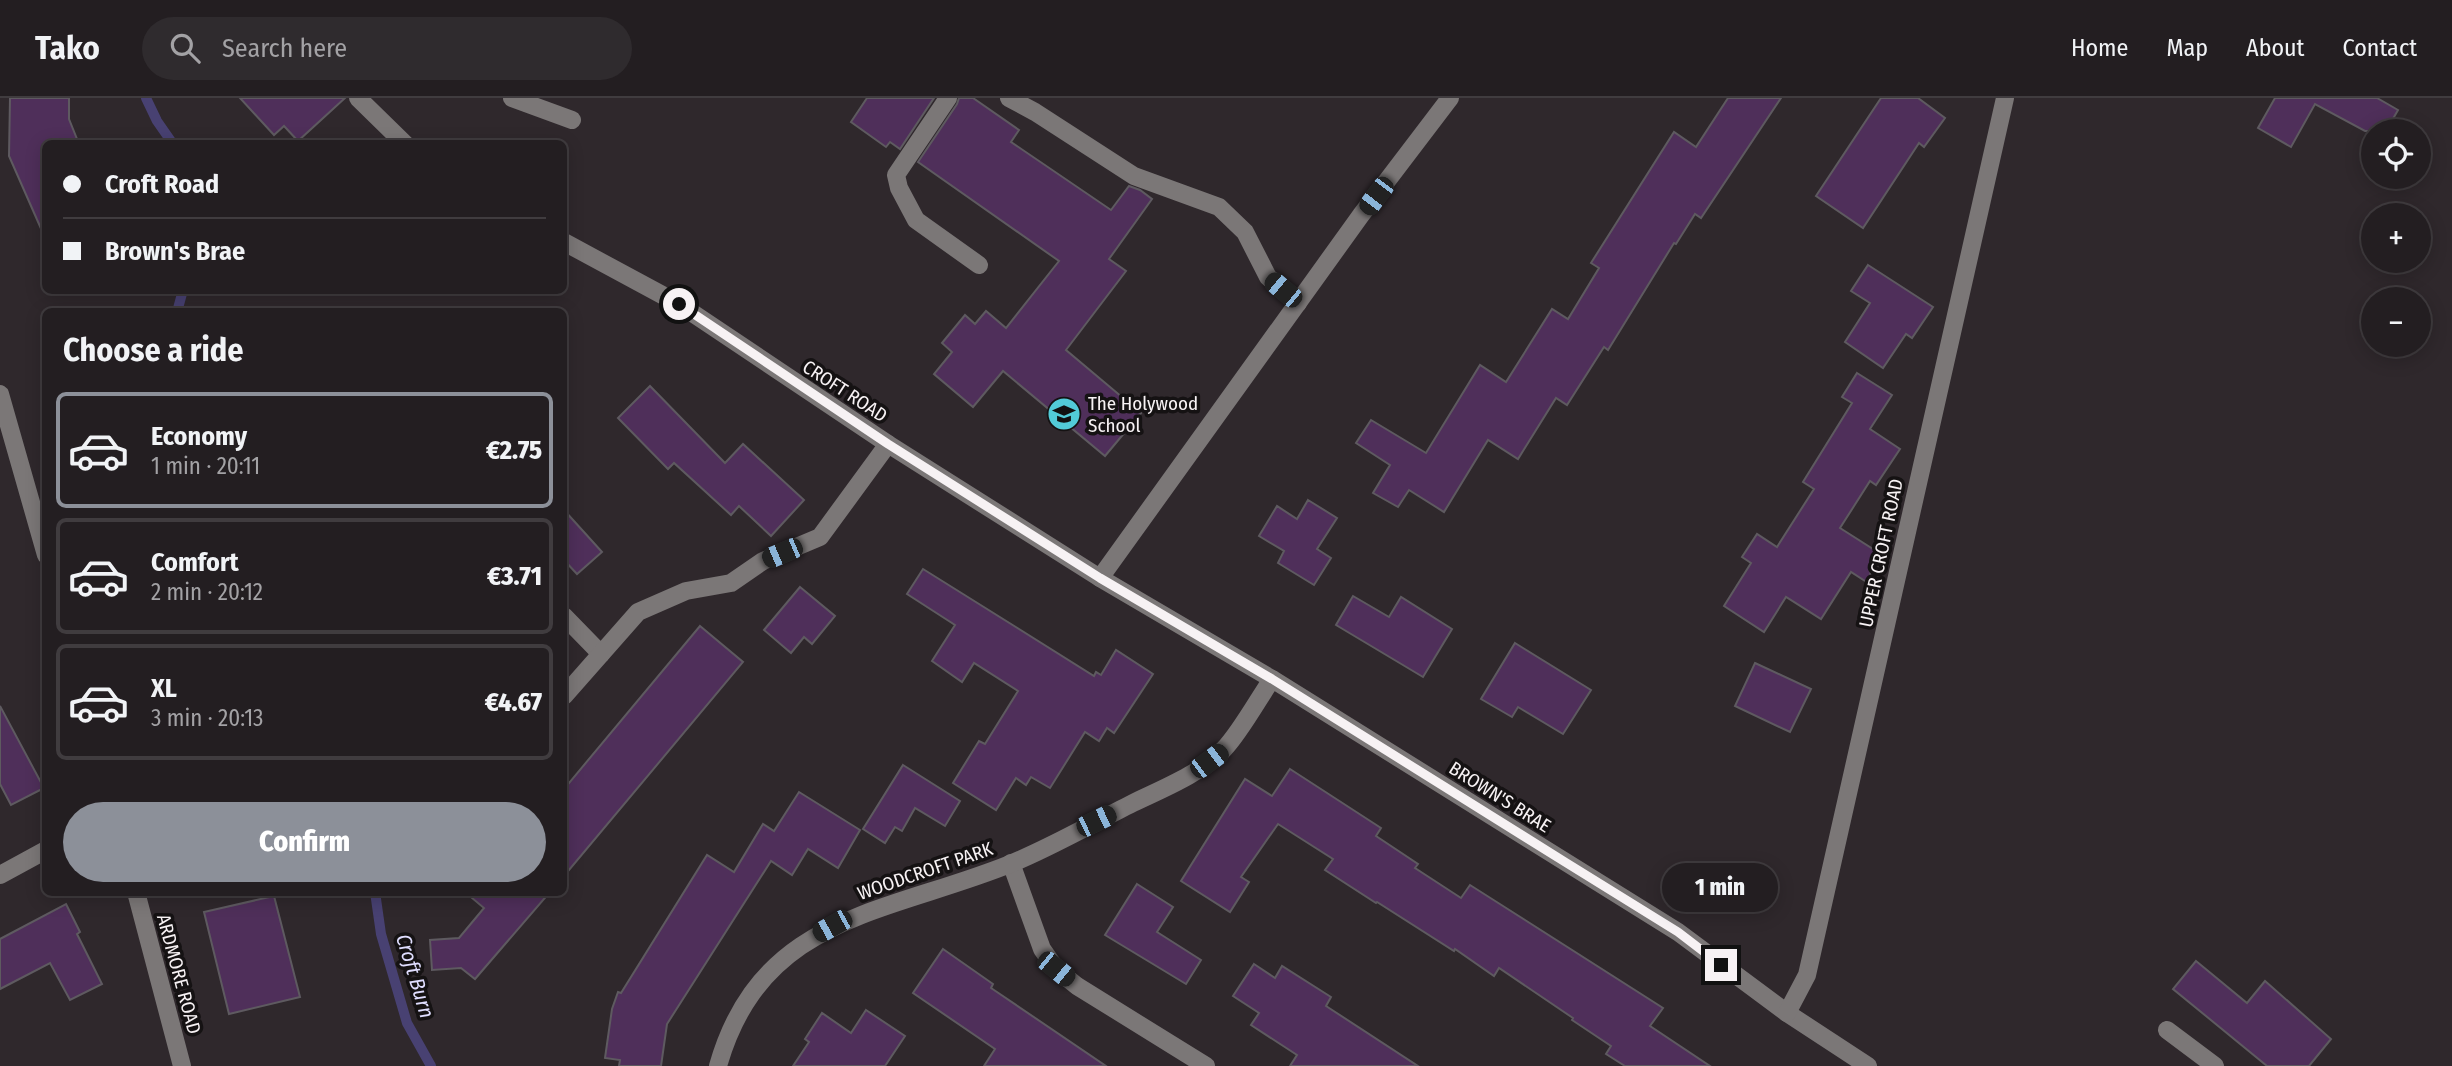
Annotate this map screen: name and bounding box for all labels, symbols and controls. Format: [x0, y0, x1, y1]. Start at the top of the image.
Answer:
search box [142, 17, 632, 80]
text: Tako [35, 28, 100, 68]
icon: search [166, 29, 204, 67]
text: Search here [222, 33, 347, 64]
text: Home [2071, 34, 2128, 62]
text: Map [2166, 34, 2208, 62]
text: About [2246, 34, 2304, 62]
text: Contact [2342, 34, 2417, 62]
map controls [2361, 119, 2431, 357]
button: locate [2361, 119, 2431, 189]
text: Croft Road [105, 169, 219, 200]
car [1355, 173, 1398, 219]
button: + [2361, 203, 2431, 273]
text: Brown's Brae [105, 236, 245, 267]
car [1261, 268, 1306, 312]
button: − [2361, 287, 2431, 357]
route start [663, 288, 695, 320]
text: Choose a ride [63, 331, 244, 369]
street label: CROFT ROAD [798, 355, 892, 427]
place label: The Holywood School [1088, 392, 1198, 437]
school or university icon: The Holywood School [1045, 395, 1083, 433]
icon: car [67, 419, 130, 482]
text: Economy [151, 421, 247, 452]
text: €2.75 [486, 435, 542, 466]
text: 1 min · 20:11 [151, 452, 260, 480]
street label: UPPER CROFT ROAD [1854, 477, 1908, 629]
car [759, 535, 806, 571]
icon: car [67, 545, 130, 608]
text: Comfort [151, 547, 239, 578]
text: €3.71 [487, 561, 542, 592]
text: 2 min · 20:12 [151, 578, 263, 606]
icon: car [67, 671, 130, 734]
text: XL [151, 673, 177, 704]
text: €4.67 [485, 687, 542, 718]
text: 3 min · 20:13 [151, 704, 263, 732]
car [1186, 740, 1233, 782]
street label: BROWN'S BRAE [1445, 757, 1555, 837]
button: Confirm [63, 802, 546, 882]
car [1073, 802, 1120, 840]
street label: WOODCROFT PARK [854, 837, 997, 905]
callout: 1 min [1663, 864, 1779, 912]
text: 1 min [1695, 873, 1745, 901]
car [809, 907, 856, 945]
street label: ARDMORE ROAD [152, 912, 206, 1036]
water label: Croft Burn [390, 931, 440, 1021]
car [1034, 948, 1079, 990]
route end [1705, 949, 1737, 981]

